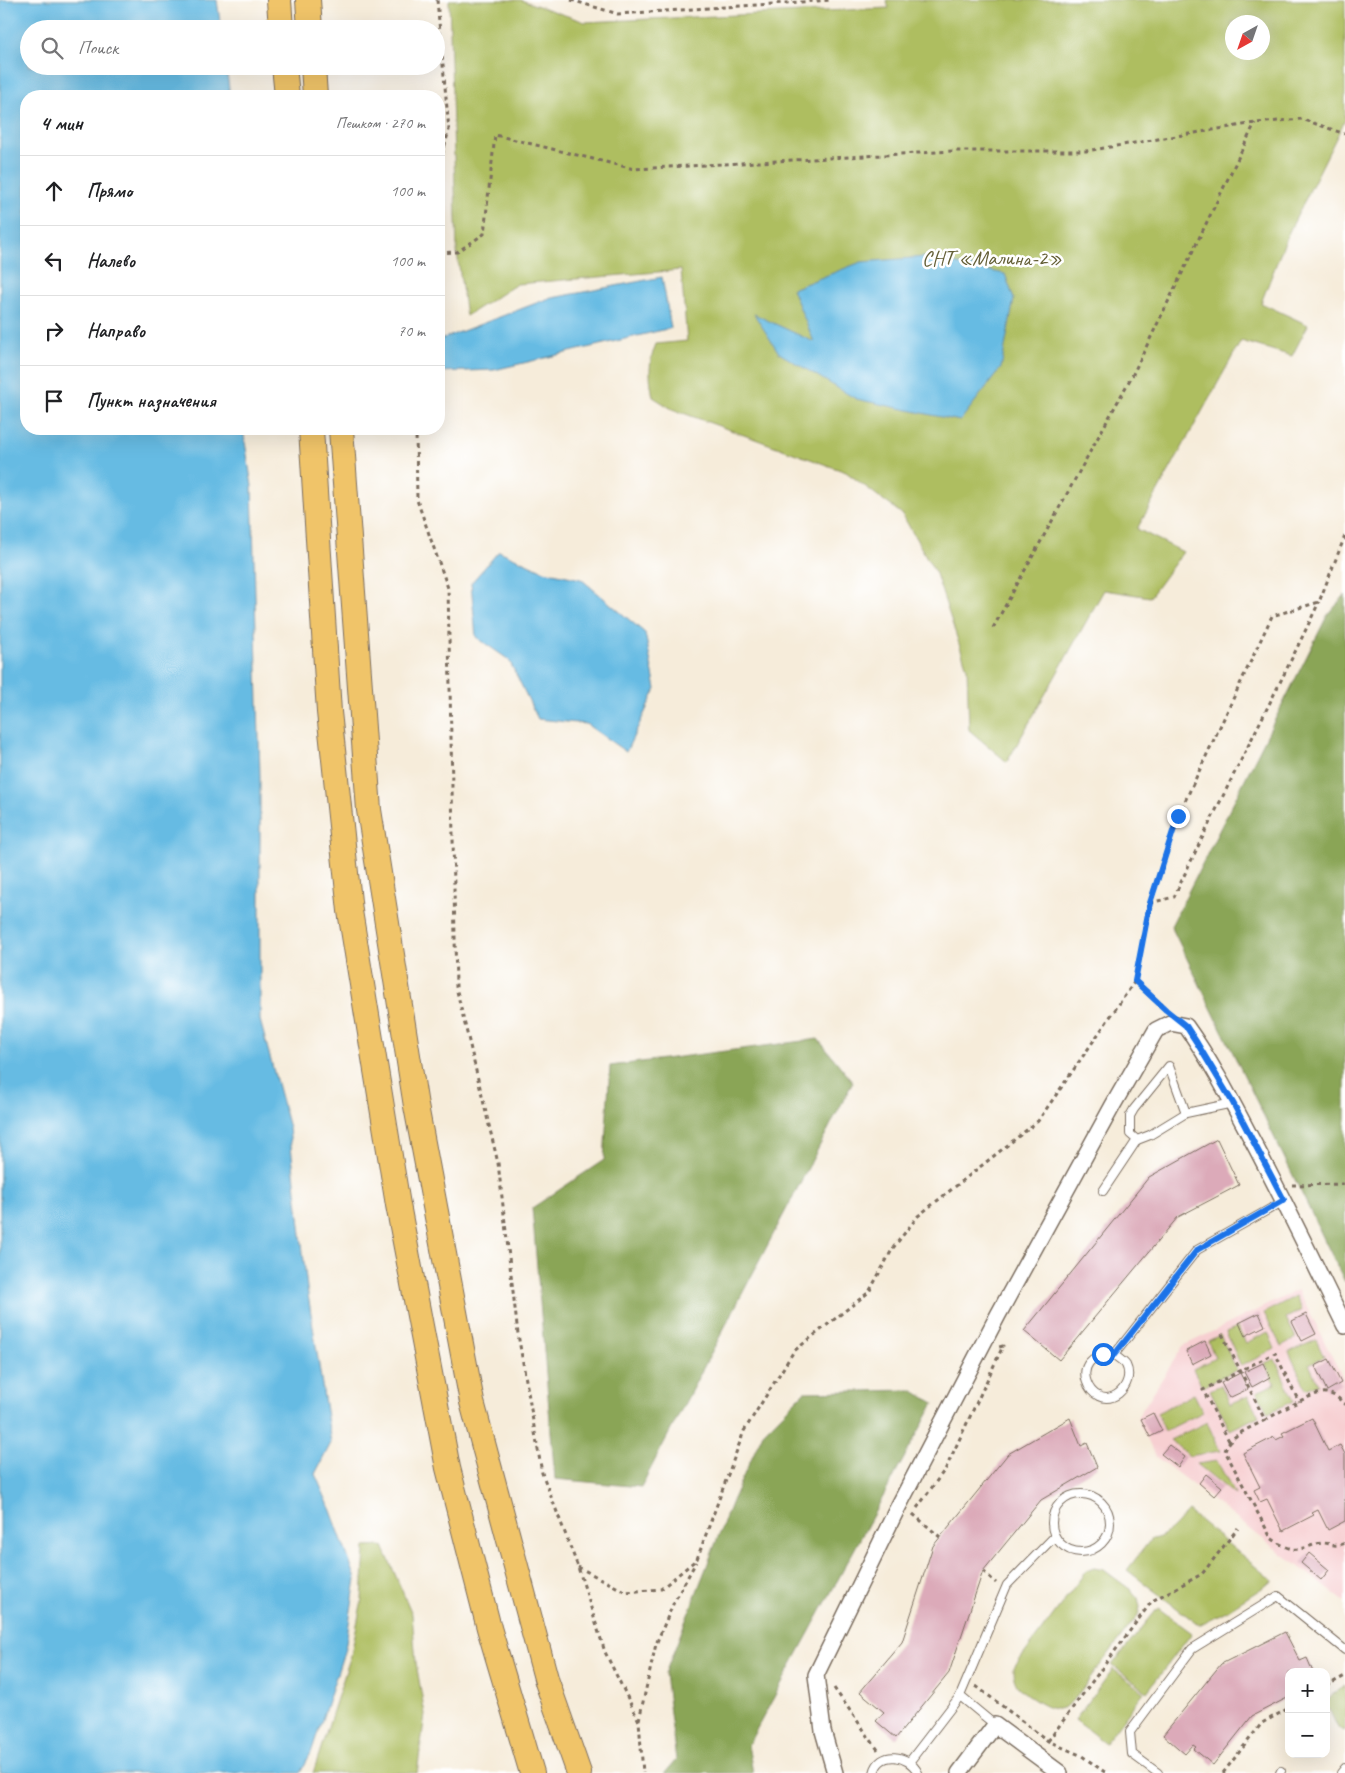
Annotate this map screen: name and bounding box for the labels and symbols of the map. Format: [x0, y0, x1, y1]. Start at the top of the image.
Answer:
north arrow [1225, 15, 1270, 60]
park label: СНТ «Малина-2» [922, 245, 1062, 271]
route end [1167, 805, 1190, 828]
route start [1092, 1343, 1115, 1366]

